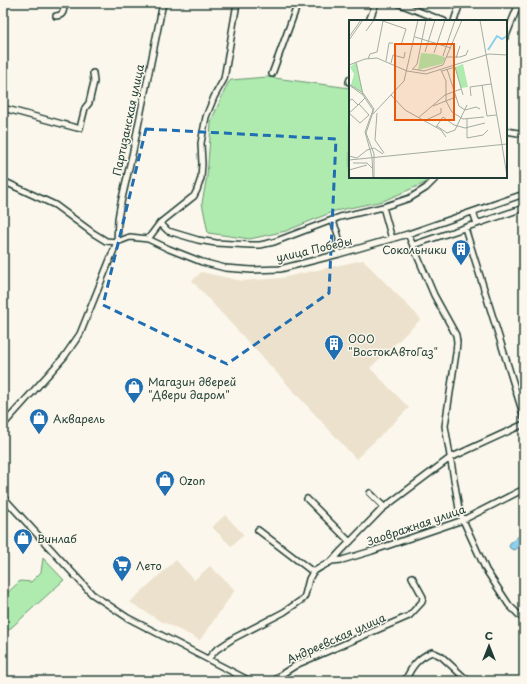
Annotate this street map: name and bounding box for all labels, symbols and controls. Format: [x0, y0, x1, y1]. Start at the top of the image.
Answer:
inset map [349, 20, 507, 178]
street label: Партизанская улица [108, 63, 148, 177]
street label: улица Победы [274, 232, 354, 266]
building icon: Сокольники [450, 238, 472, 266]
place label: Сокольники [382, 241, 447, 258]
place label: ООО "ВостокАвтоГаз" [348, 330, 438, 360]
building icon: ООО "ВостокАвтоГаз" [323, 333, 345, 361]
place label: Магазин дверей "Двери даром" [148, 373, 236, 403]
shop icon: Магазин дверей "Двери даром" [123, 376, 145, 404]
shop icon: Акварель [28, 407, 50, 435]
place label: Акварель [53, 410, 105, 427]
shop icon: Ozon [154, 469, 176, 497]
place label: Ozon [179, 472, 205, 489]
street label: Заовражная улица [364, 500, 468, 550]
shop icon: Винлаб [12, 527, 34, 555]
place label: Винлаб [37, 530, 77, 547]
supermarket icon: Лето [111, 554, 133, 582]
place label: Лето [136, 557, 162, 574]
street label: Андреевская улица [284, 609, 388, 667]
north arrow [469, 626, 509, 666]
text: С [485, 627, 493, 644]

